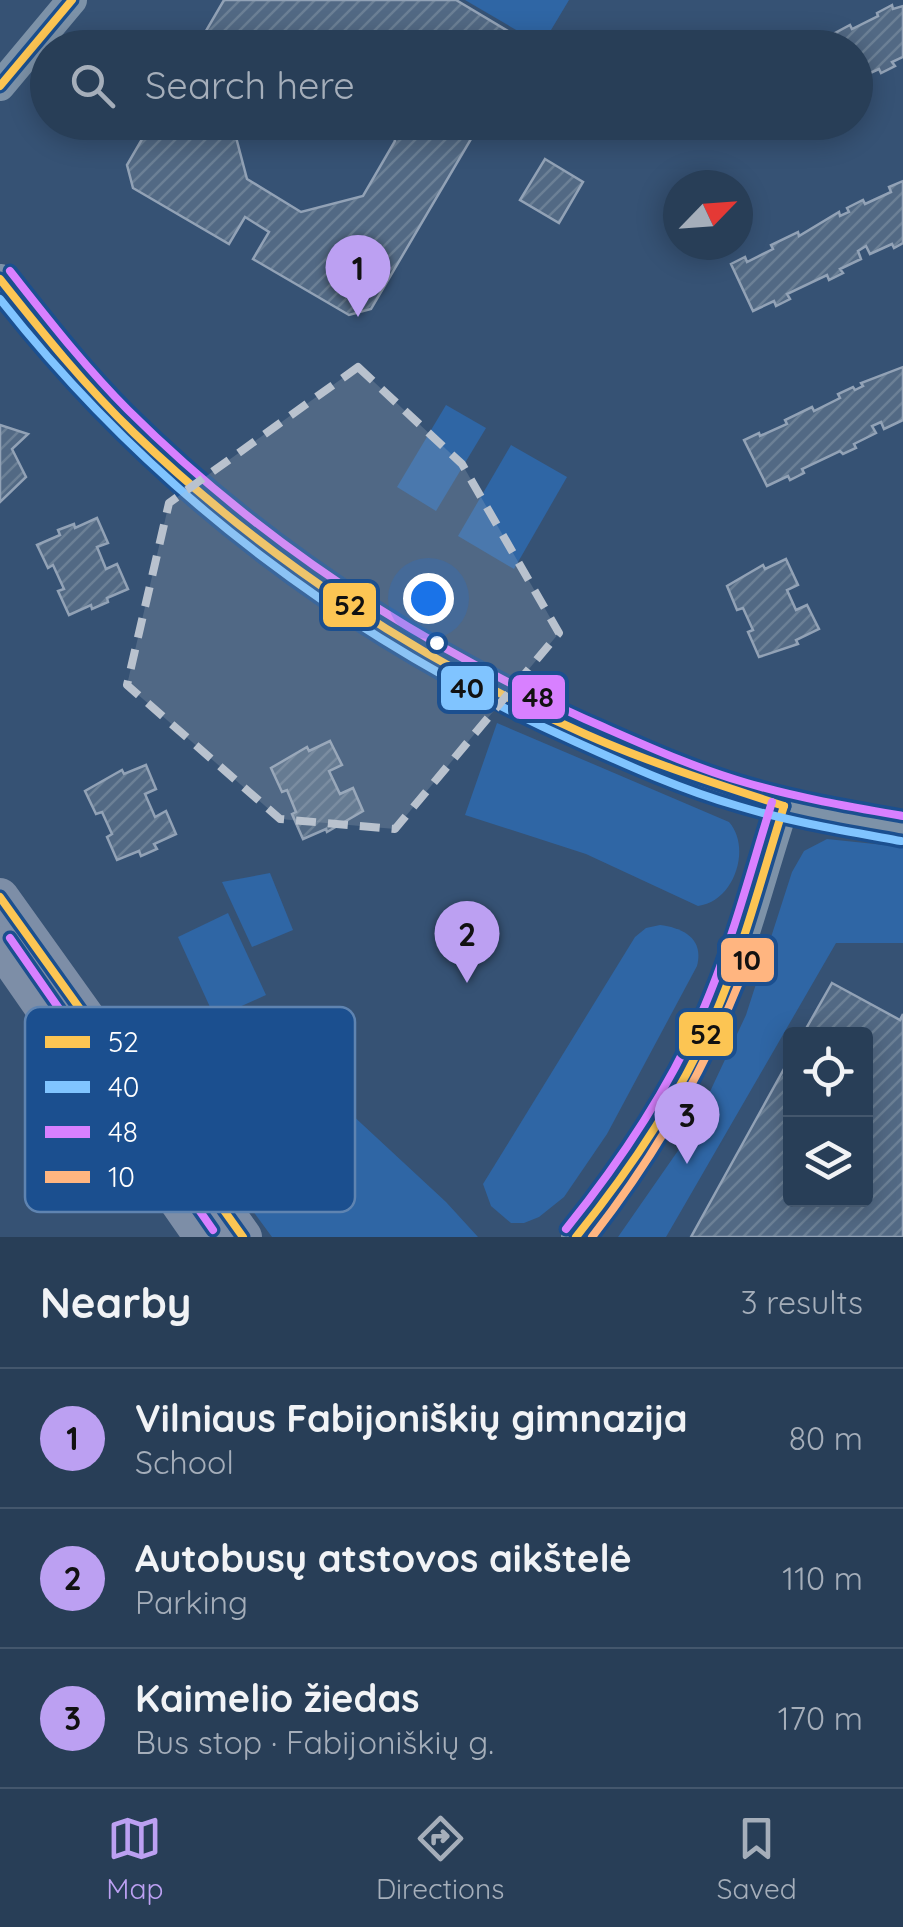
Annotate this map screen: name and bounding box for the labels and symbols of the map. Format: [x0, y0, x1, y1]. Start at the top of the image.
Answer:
north arrow [663, 170, 753, 260]
pin: 1 [326, 234, 390, 317]
your location [403, 573, 454, 624]
line badge: 52 [321, 581, 378, 629]
text: 52 [334, 587, 366, 622]
unlabelled marker [427, 633, 447, 653]
line badge: 40 [439, 664, 496, 712]
text: 40 [450, 670, 484, 705]
line badge: 48 [510, 673, 567, 721]
text: 48 [522, 679, 554, 714]
pin: 2 [434, 900, 500, 983]
line badge: 10 [719, 936, 776, 984]
text: 10 [733, 942, 761, 977]
legend [25, 1007, 355, 1212]
line badge: 52 [677, 1010, 735, 1058]
text: 52 [690, 1016, 722, 1051]
text: 52 [108, 1024, 139, 1059]
text: 40 [108, 1069, 139, 1104]
pin: 3 [654, 1082, 720, 1164]
text: 48 [108, 1114, 138, 1149]
text: 10 [108, 1159, 135, 1194]

